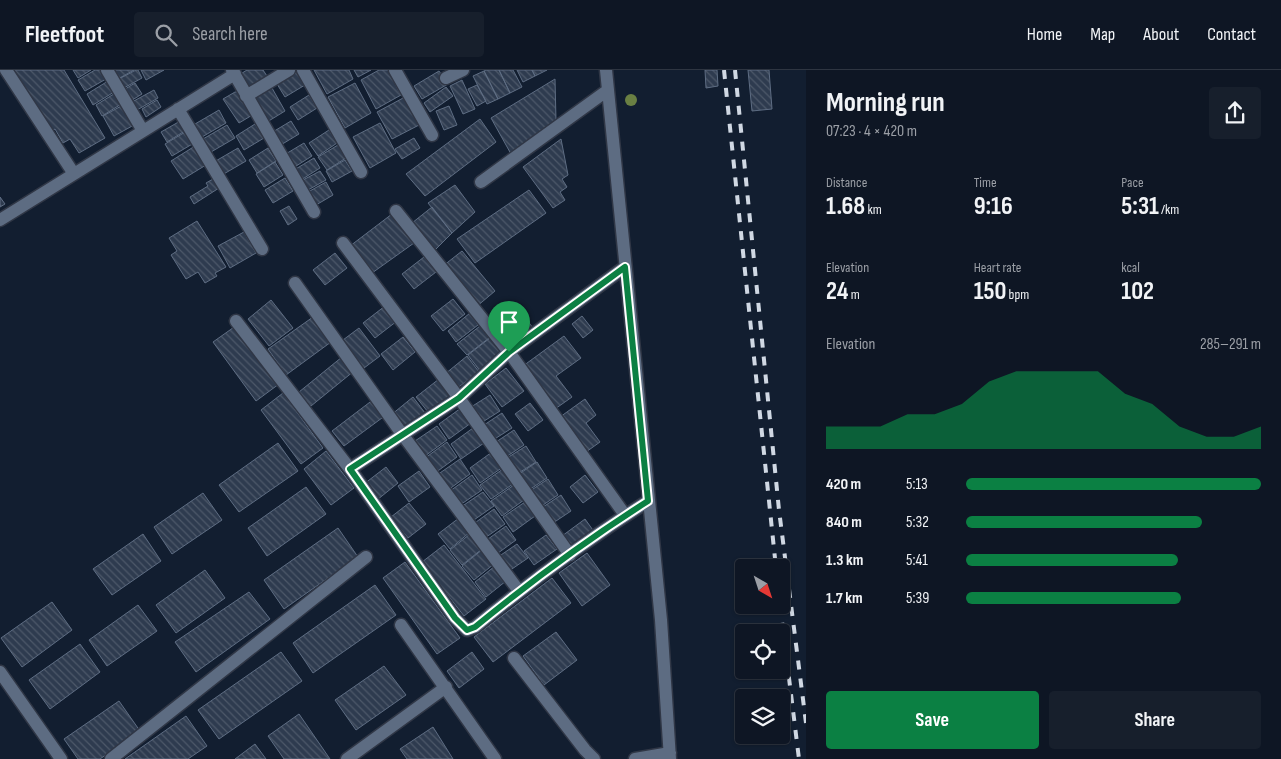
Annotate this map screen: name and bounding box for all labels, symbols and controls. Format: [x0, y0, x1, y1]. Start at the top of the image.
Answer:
search box [134, 12, 484, 57]
text: Fleetfoot [25, 20, 104, 49]
icon: search [152, 21, 180, 49]
text: Search here [192, 23, 268, 46]
text: Home [1027, 24, 1062, 45]
text: Map [1090, 24, 1115, 45]
text: About [1143, 24, 1179, 45]
text: Contact [1207, 24, 1256, 45]
text: Morning run [826, 86, 945, 119]
button: share [1209, 87, 1261, 139]
text: 07:23 · 4 × 420 m [826, 122, 917, 141]
text: Distance [826, 174, 867, 191]
text: Time [974, 174, 997, 191]
text: Pace [1121, 174, 1144, 191]
text: 1.68 [826, 191, 865, 222]
text: 9:16 [974, 191, 1013, 222]
text: 5:31 [1121, 191, 1159, 222]
text: km [865, 201, 882, 218]
text: /km [1159, 201, 1179, 218]
text: Elevation [826, 259, 869, 276]
text: Heart rate [974, 259, 1021, 276]
text: kcal [1121, 259, 1140, 276]
text: 24 [826, 276, 849, 307]
text: 150 [974, 276, 1006, 307]
text: 102 [1121, 276, 1154, 307]
text: m [849, 286, 860, 303]
text: bpm [1006, 286, 1029, 303]
pin [488, 301, 530, 352]
icon: arrive [495, 308, 523, 336]
text: Elevation [826, 335, 875, 354]
text: 285–291 m [1200, 335, 1261, 354]
text: 420 m [826, 475, 861, 494]
text: 5:13 [906, 475, 928, 494]
text: 840 m [826, 513, 862, 532]
text: 5:32 [906, 513, 929, 532]
text: 1.3 km [826, 551, 863, 570]
text: 5:41 [906, 551, 928, 570]
north arrow [735, 559, 790, 614]
map controls [735, 559, 790, 744]
text: 1.7 km [826, 589, 863, 608]
text: 5:39 [906, 589, 929, 608]
button: locate [735, 624, 790, 679]
button: layers [735, 689, 790, 744]
button: Save [826, 691, 1039, 749]
button: Share [1049, 691, 1261, 749]

